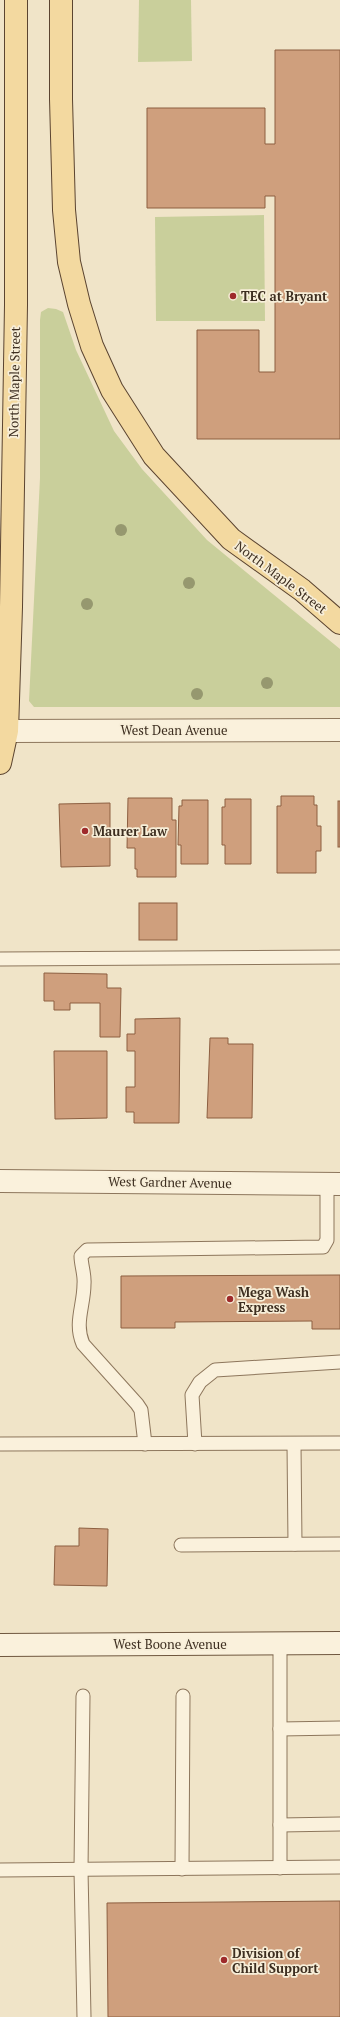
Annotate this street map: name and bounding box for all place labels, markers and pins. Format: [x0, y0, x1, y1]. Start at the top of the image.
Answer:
place label: TEC at Bryant [241, 287, 328, 305]
marker: TEC at Bryant [228, 291, 238, 301]
place label: Maurer Law [93, 822, 168, 840]
marker: Maurer Law [80, 826, 90, 836]
place label: Mega Wash Express [238, 1283, 310, 1316]
marker: Mega Wash Express [225, 1294, 235, 1304]
place label: Division of Child Support [232, 1944, 319, 1977]
marker: Division of Child Support [219, 1955, 229, 1965]

